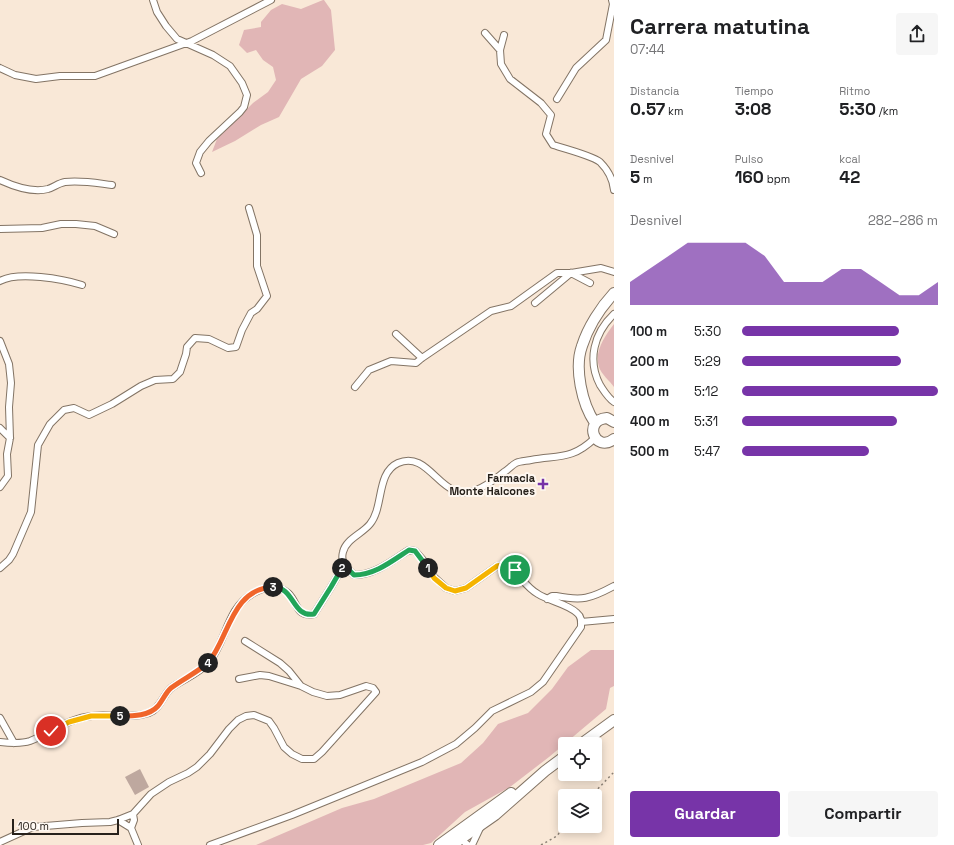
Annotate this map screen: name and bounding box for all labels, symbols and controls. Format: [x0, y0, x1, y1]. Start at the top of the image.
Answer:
text: Carrera matutina [630, 12, 810, 40]
button: share [896, 13, 938, 55]
text: 07:44 [630, 41, 665, 58]
text: Distancia [630, 84, 679, 98]
text: Tiempo [735, 84, 774, 98]
text: Ritmo [839, 84, 870, 98]
text: 0.57 [630, 98, 665, 120]
text: 3:08 [735, 98, 771, 120]
text: 5:30 [839, 98, 876, 120]
text: km [665, 104, 684, 118]
text: /km [876, 104, 898, 118]
text: Desnivel [630, 152, 674, 166]
text: Pulso [735, 152, 763, 166]
text: kcal [839, 152, 861, 166]
text: 5 [630, 166, 640, 188]
text: 160 [735, 166, 764, 188]
text: 42 [839, 166, 860, 188]
text: m [640, 172, 653, 186]
text: bpm [764, 172, 790, 186]
text: Desnivel [630, 212, 682, 229]
text: 282–286 m [868, 212, 938, 229]
text: 100 m [630, 323, 667, 340]
text: 5:30 [694, 323, 721, 340]
text: 200 m [630, 353, 669, 370]
text: 5:29 [694, 353, 721, 370]
text: 300 m [630, 383, 669, 400]
text: 5:12 [694, 383, 718, 400]
text: 400 m [630, 413, 670, 430]
text: 5:31 [694, 413, 718, 430]
text: 500 m [630, 443, 669, 460]
text: 5:47 [694, 443, 720, 460]
place label: Farmacia Monte Halcones [449, 471, 536, 498]
marker: Farmacia Monte Halcones [538, 479, 548, 489]
pin [498, 553, 532, 587]
pin: 2 [332, 558, 352, 578]
pin: 1 [418, 558, 438, 578]
icon: arrive [504, 559, 526, 581]
text: 2 [339, 561, 345, 575]
text: 1 [426, 561, 430, 575]
pin: 3 [263, 577, 283, 597]
text: 3 [270, 580, 276, 594]
pin: 4 [198, 653, 218, 673]
text: 4 [205, 656, 212, 670]
pin: 5 [110, 706, 130, 726]
text: 5 [117, 709, 123, 723]
pin [34, 714, 68, 748]
icon: check [40, 720, 62, 742]
map controls [558, 737, 602, 833]
button: locate [558, 737, 602, 781]
button: layers [558, 789, 602, 833]
button: Guardar [630, 791, 780, 837]
button: Compartir [788, 791, 938, 837]
scale bar [12, 817, 119, 836]
text: 100 m [18, 819, 49, 833]

